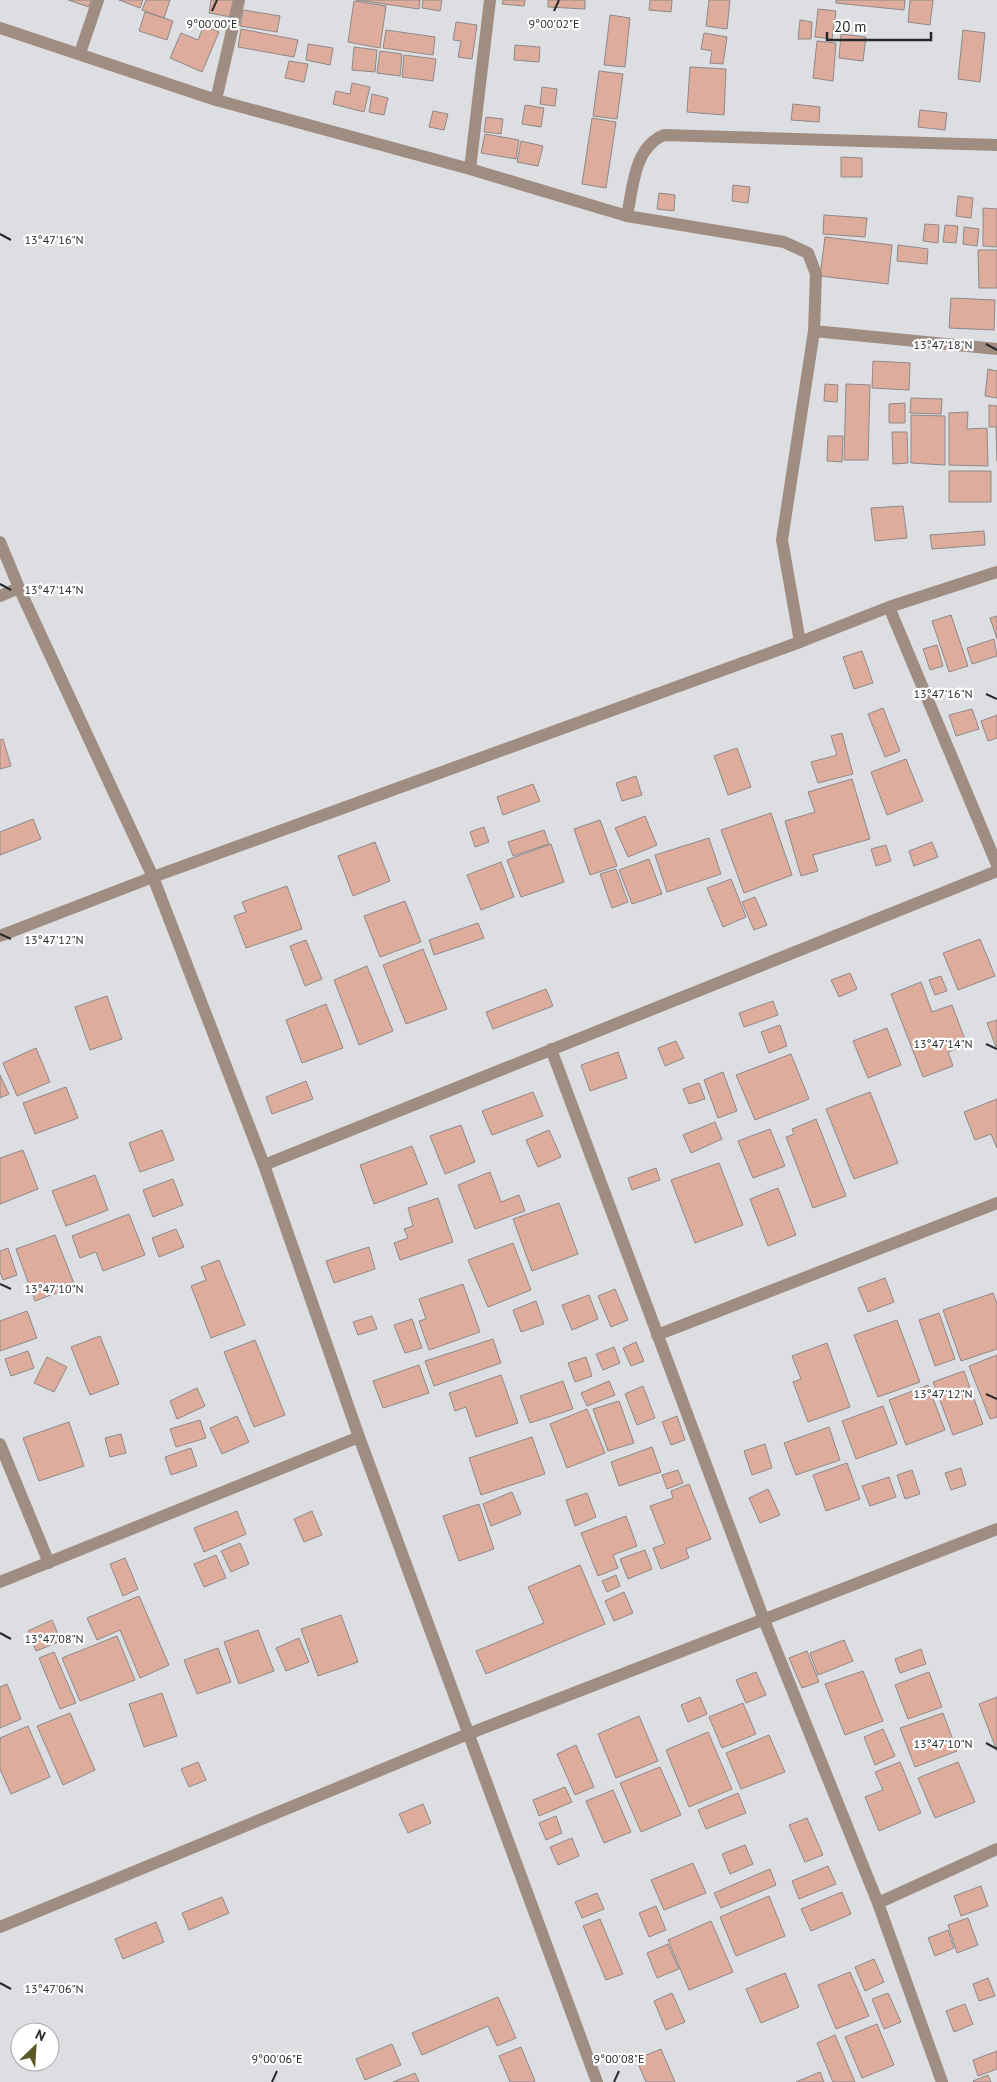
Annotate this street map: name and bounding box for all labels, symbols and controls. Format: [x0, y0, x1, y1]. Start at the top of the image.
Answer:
scale bar [827, 10, 931, 42]
text: 9°00'00"E [187, 16, 237, 31]
text: 9°00'02"E [529, 16, 579, 31]
text: 20 m [834, 17, 867, 36]
text: 13°47'16"N [24, 232, 84, 247]
text: 13°47'18"N [913, 337, 973, 352]
text: 13°47'14"N [24, 582, 84, 597]
text: 13°47'16"N [913, 686, 973, 701]
text: 13°47'12"N [24, 932, 84, 947]
text: 13°47'14"N [913, 1036, 973, 1051]
text: 13°47'10"N [24, 1281, 84, 1296]
text: 13°47'12"N [913, 1386, 973, 1401]
text: 13°47'08"N [24, 1631, 84, 1646]
text: 13°47'10"N [913, 1736, 973, 1751]
text: 13°47'06"N [24, 1981, 84, 1996]
north arrow [10, 2022, 60, 2072]
text: N [33, 2025, 48, 2045]
text: 9°00'06"E [252, 2051, 302, 2066]
text: 9°00'08"E [594, 2051, 644, 2066]

